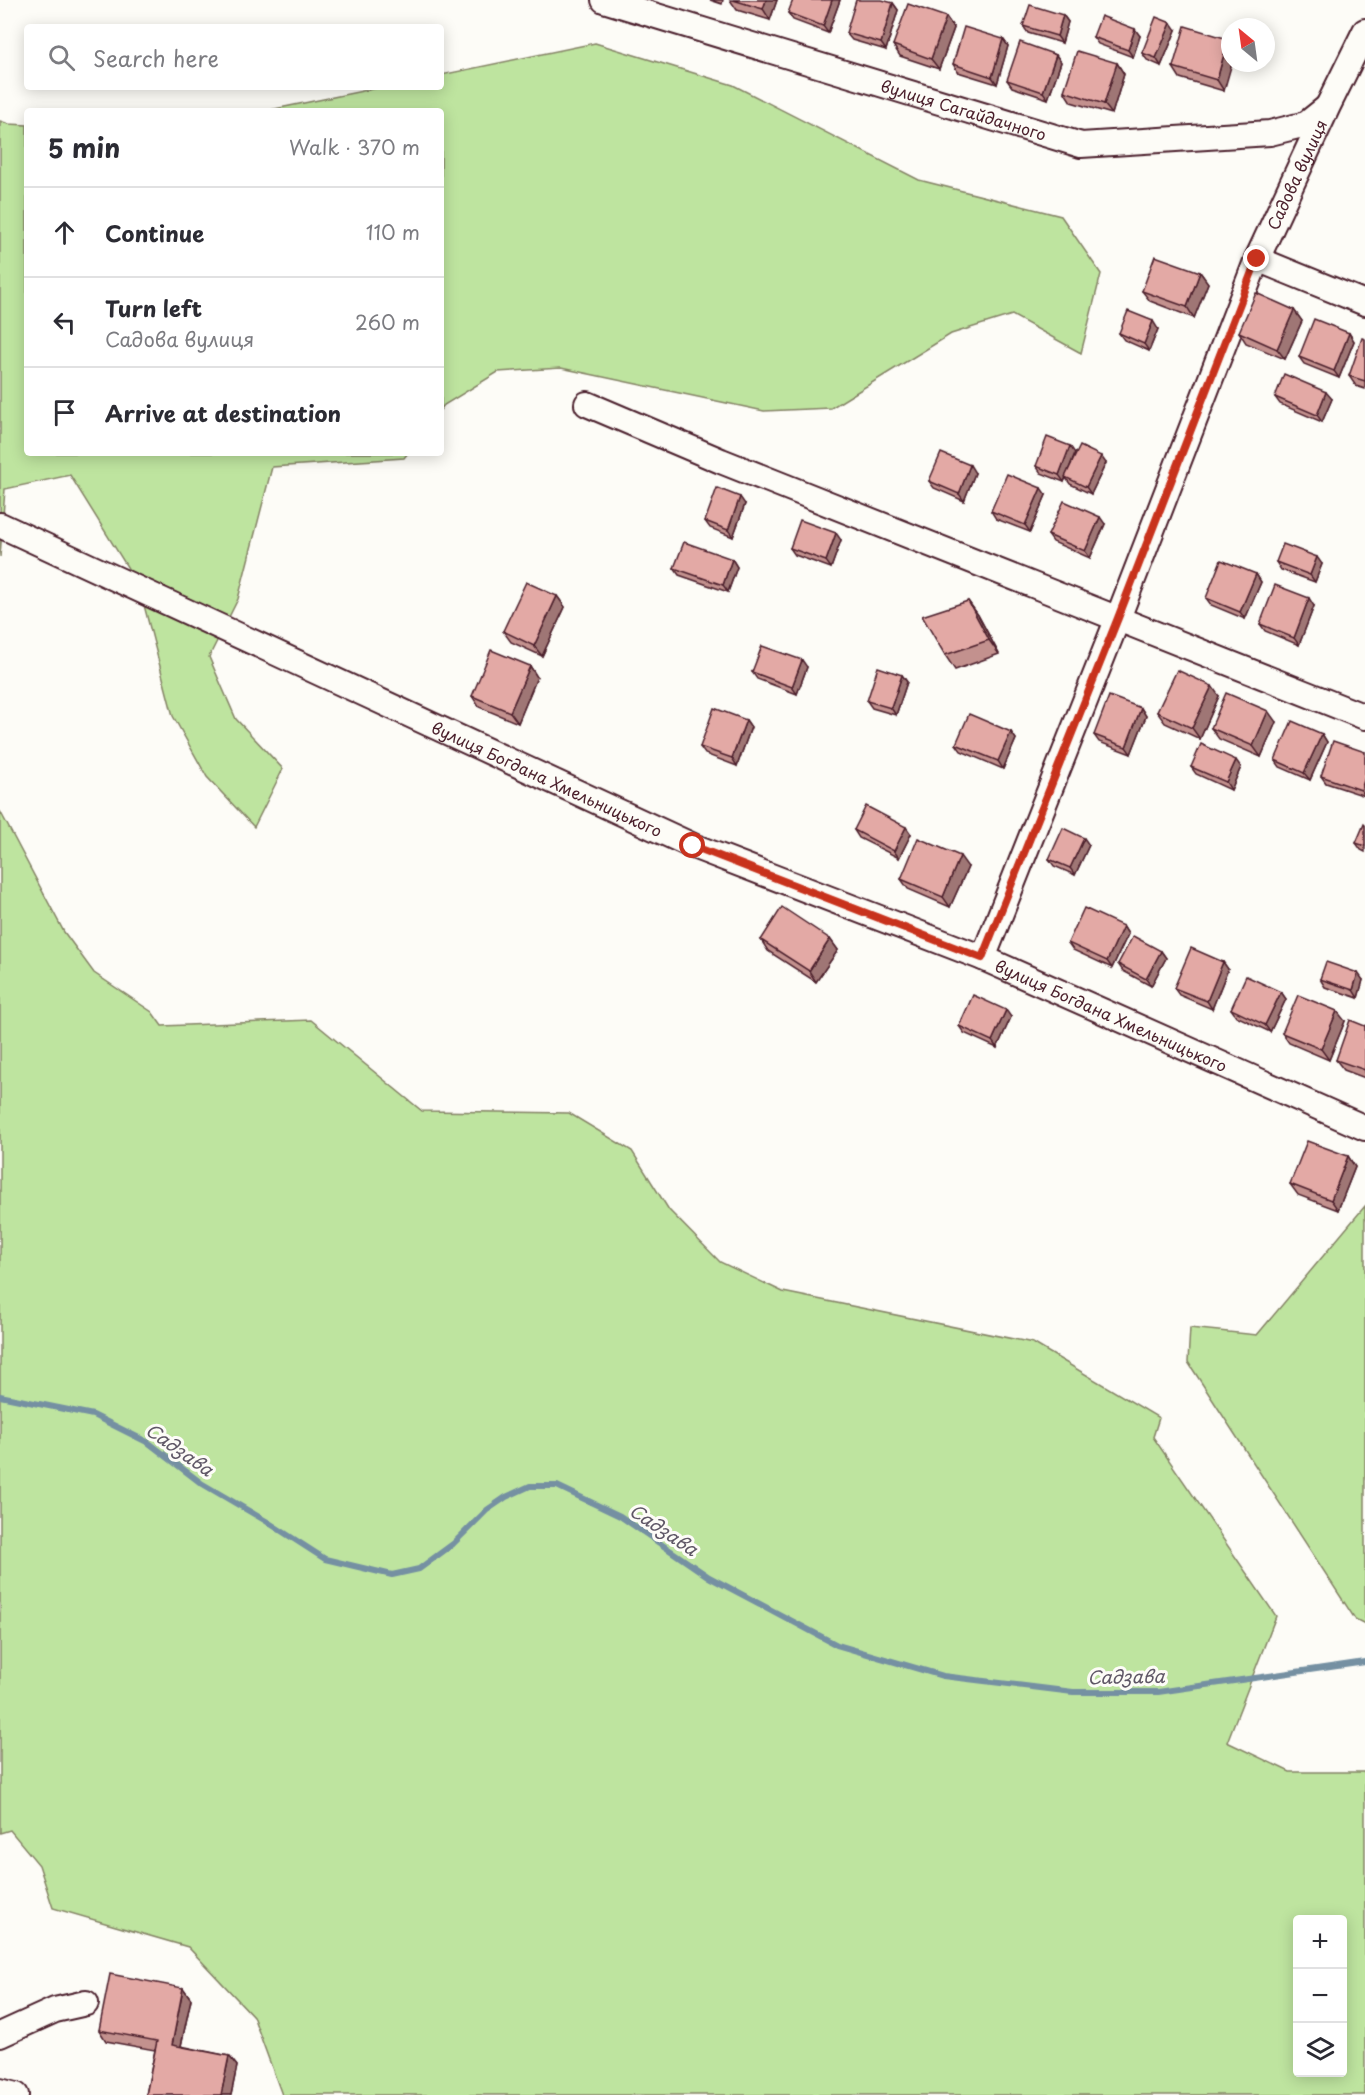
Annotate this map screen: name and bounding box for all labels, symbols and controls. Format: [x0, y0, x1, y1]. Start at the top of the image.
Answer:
north arrow [1221, 18, 1275, 72]
search box [24, 24, 444, 90]
icon: search [45, 41, 78, 74]
text: Search here [93, 41, 219, 74]
street label: вулиця Сагайдачного [878, 73, 1049, 146]
street label: Садова вулиця [1260, 115, 1332, 234]
text: 5 min [48, 128, 120, 167]
text: Walk · 370 m [289, 132, 420, 162]
icon: ahead [48, 216, 81, 249]
text: Continue [105, 216, 204, 249]
text: 110 m [366, 217, 420, 247]
route end [1243, 245, 1269, 271]
text: Turn left [105, 291, 202, 324]
icon: left [48, 306, 81, 339]
text: 260 m [355, 307, 420, 337]
text: Садова вулиця [105, 324, 254, 354]
icon: arrive [48, 396, 81, 429]
text: Arrive at destination [105, 396, 341, 429]
street label: вулиця Богдана Хмельницького [428, 715, 666, 842]
route start [679, 832, 705, 858]
street label: вулиця Богдана Хмельницького [991, 953, 1231, 1077]
water label: Садзава [141, 1416, 220, 1483]
water label: Садзава [624, 1496, 704, 1562]
water label: Садзава [1087, 1662, 1165, 1690]
map controls [1293, 1915, 1347, 2077]
button: + [1293, 1915, 1347, 1969]
button: − [1293, 1969, 1347, 2023]
button: layers [1293, 2023, 1347, 2077]

